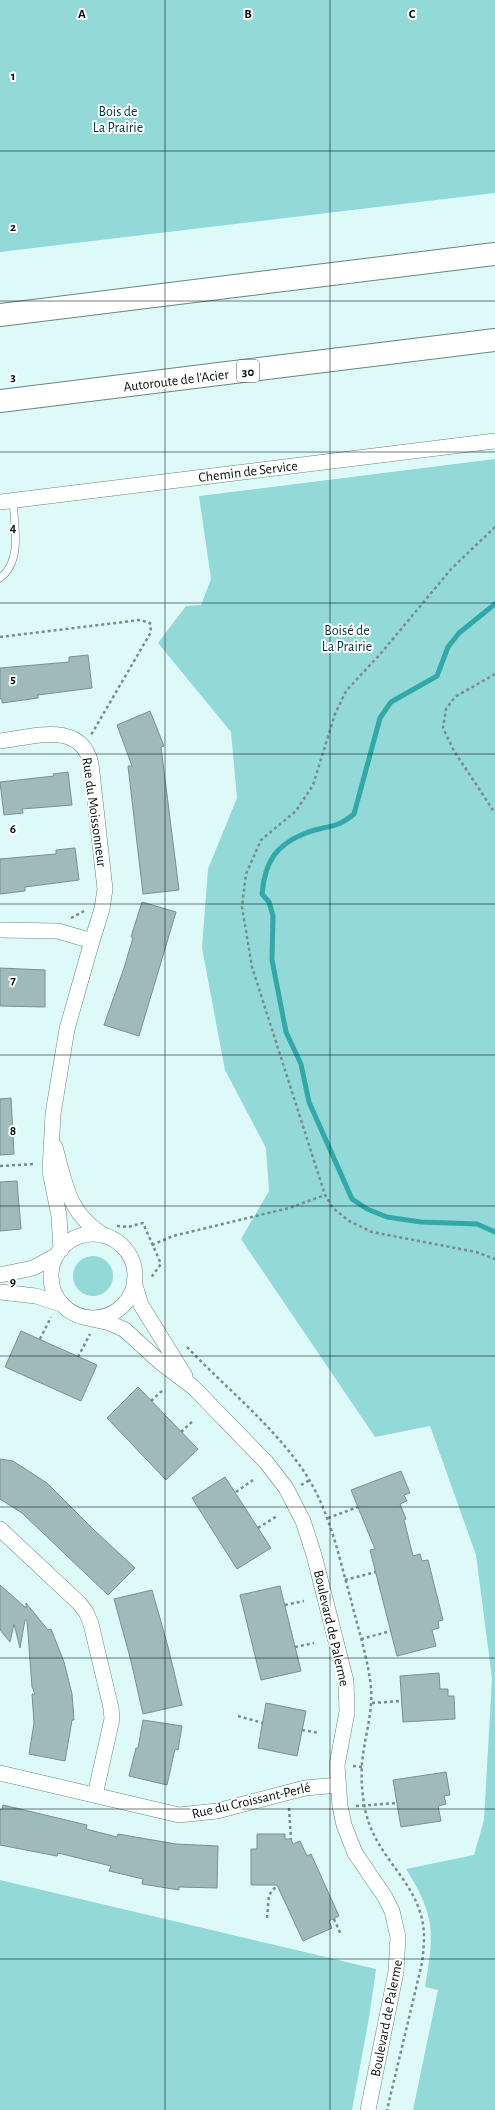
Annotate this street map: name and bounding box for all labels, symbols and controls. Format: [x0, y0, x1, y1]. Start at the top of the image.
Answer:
text: A [78, 8, 86, 21]
text: B [244, 8, 252, 21]
text: C [409, 8, 416, 21]
text: 1 [11, 70, 15, 83]
park label: Bois de La Prairie [93, 105, 143, 135]
text: 2 [10, 221, 16, 234]
road number: 30 [237, 360, 259, 382]
street label: Autoroute de l'Acier [123, 368, 230, 394]
text: 3 [10, 371, 16, 384]
street label: Chemin de Service [198, 459, 298, 485]
text: 4 [10, 522, 17, 535]
park label: Boisé de La Prairie [322, 624, 372, 654]
text: 5 [10, 673, 16, 686]
street label: Rue du Moissonneur [79, 756, 109, 868]
text: 6 [10, 823, 16, 836]
text: 7 [10, 974, 16, 987]
text: 8 [10, 1125, 16, 1138]
text: 9 [10, 1276, 16, 1289]
street label: Boulevard de Palerme [311, 1569, 351, 1688]
street label: Rue du Croissant-Perlé [190, 1780, 312, 1821]
street label: Boulevard de Palerme [369, 1959, 405, 2078]

